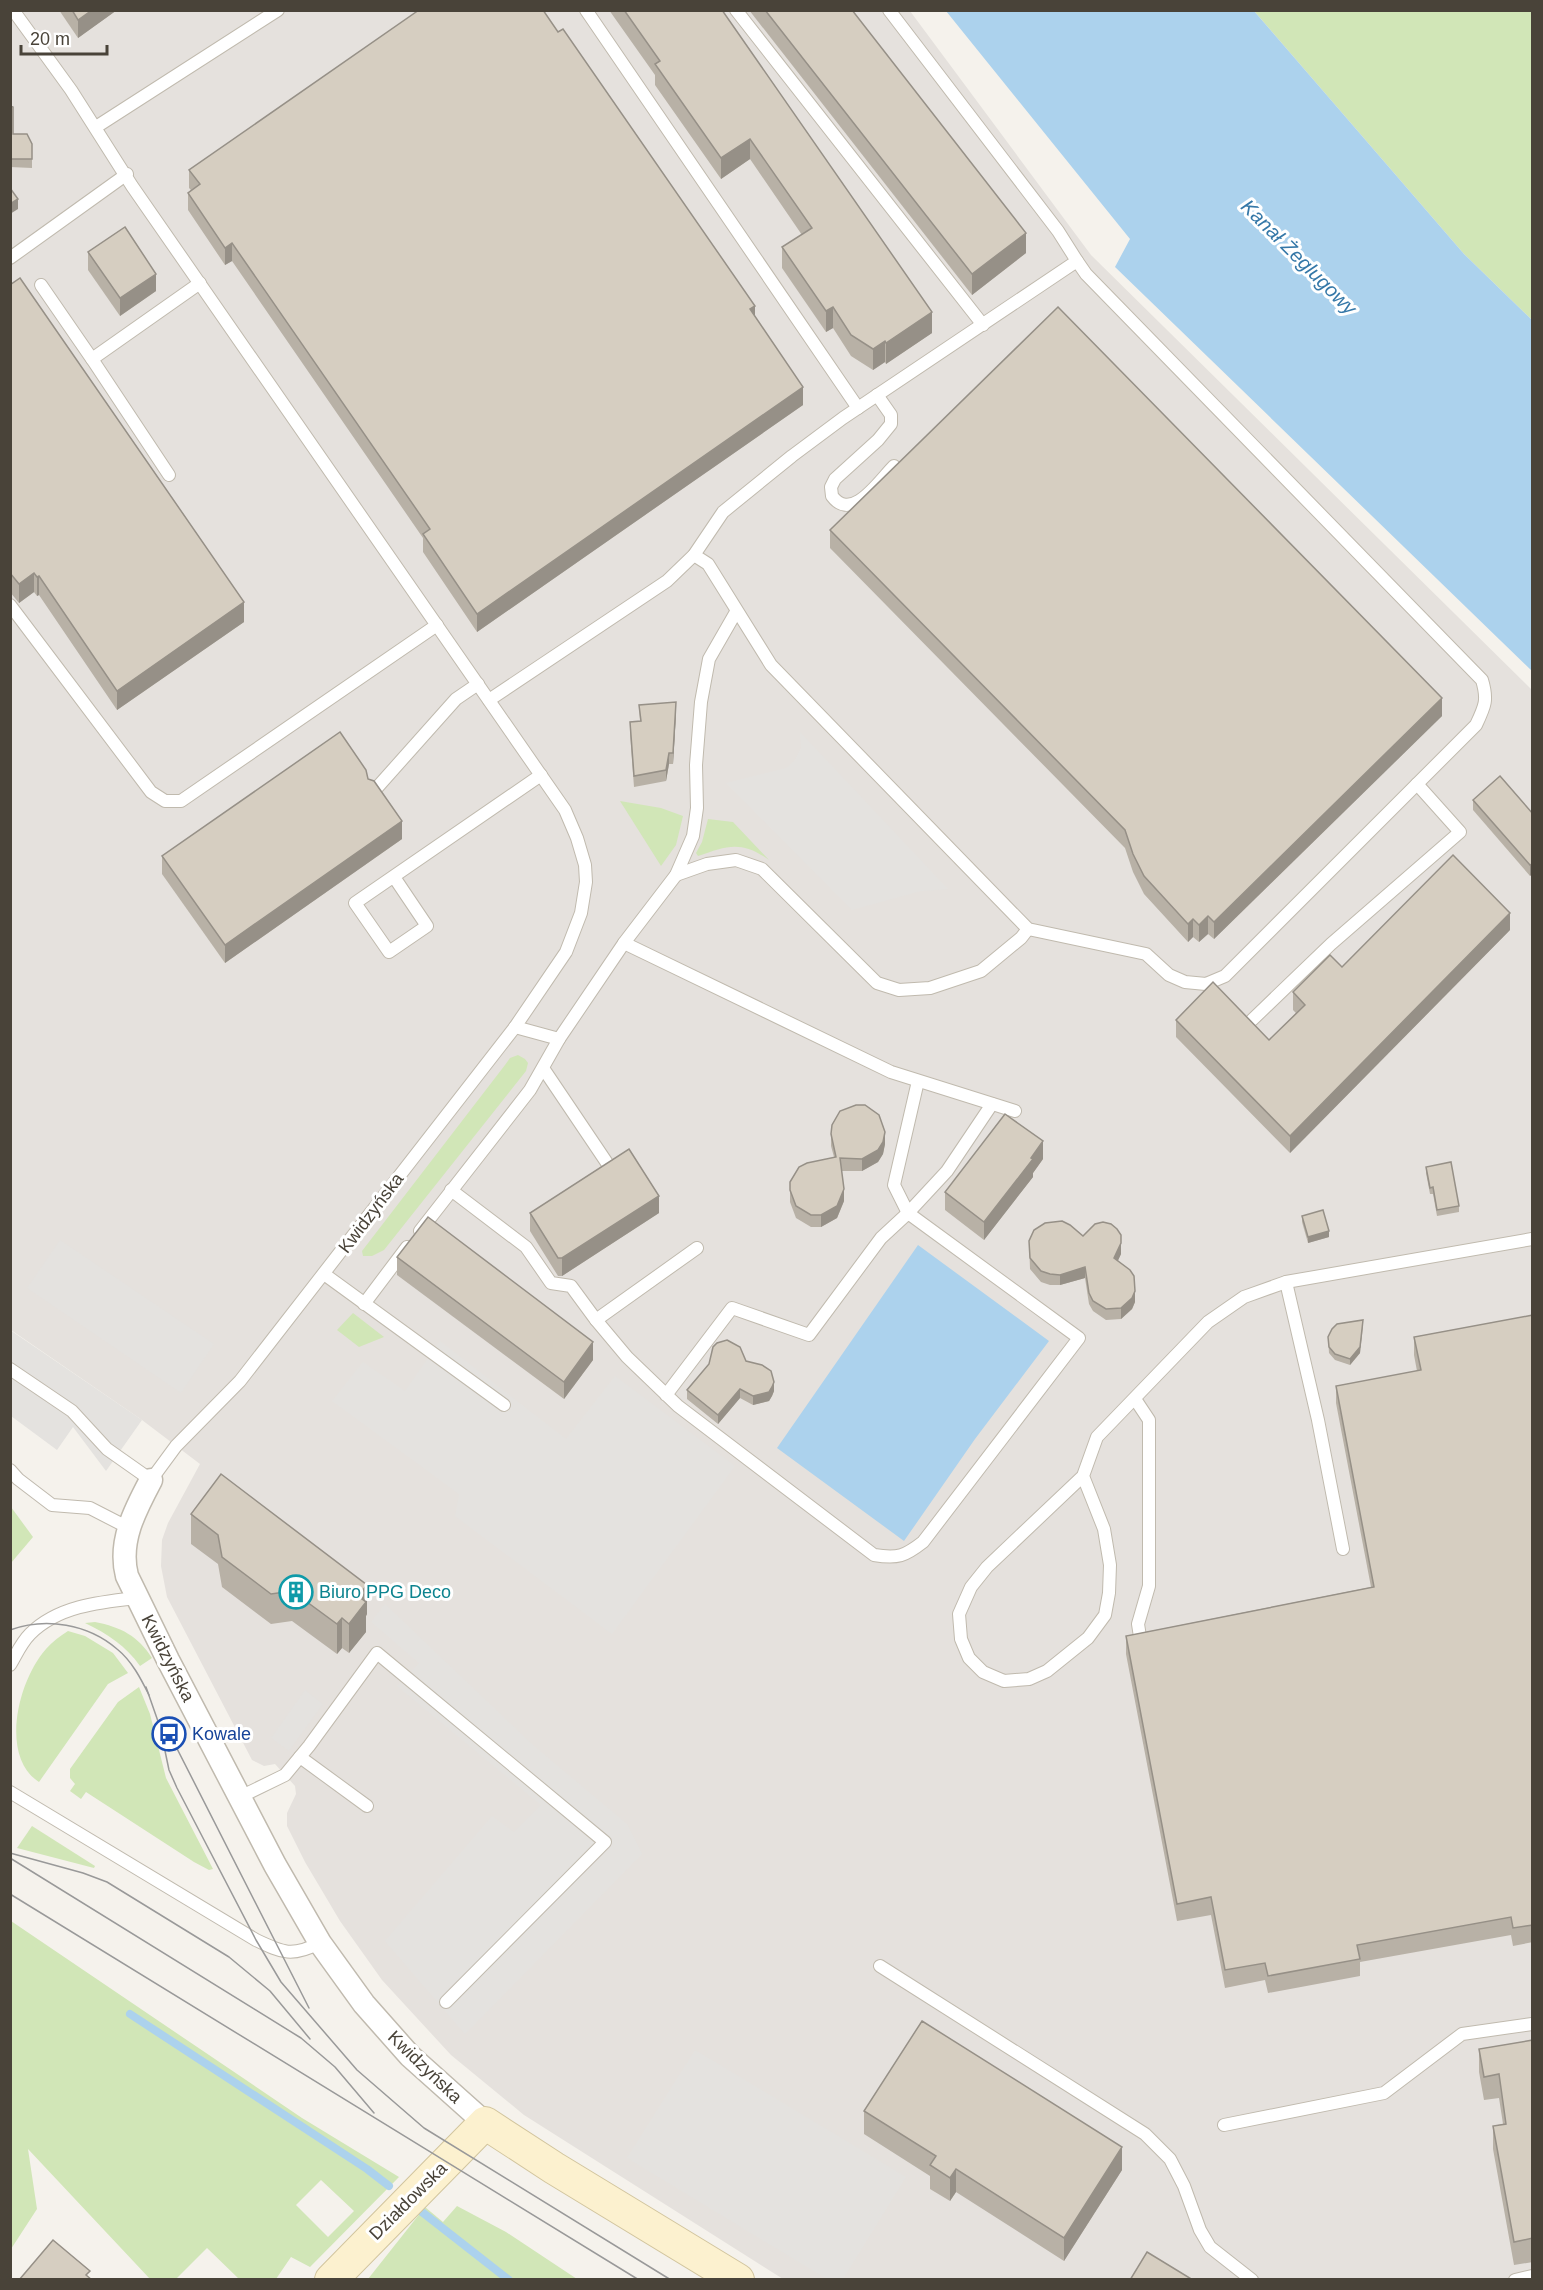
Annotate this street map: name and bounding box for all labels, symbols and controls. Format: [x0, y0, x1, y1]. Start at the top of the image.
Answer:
scale bar [21, 18, 106, 56]
text: 20 m [30, 29, 70, 49]
water label: Kanał Żeglugowy [1237, 195, 1362, 320]
street label: Kwidzyńska [334, 1168, 408, 1257]
building icon: Biuro PPG Deco [278, 1574, 314, 1610]
place label: Biuro PPG Deco [319, 1582, 451, 1602]
street label: Kwidzyńska [138, 1611, 199, 1706]
bus stop icon: Kowale [151, 1716, 187, 1752]
place label: Kowale [192, 1724, 251, 1744]
street label: Kwidzyńska [384, 2027, 467, 2108]
street label: Działdowska [365, 2158, 451, 2244]

